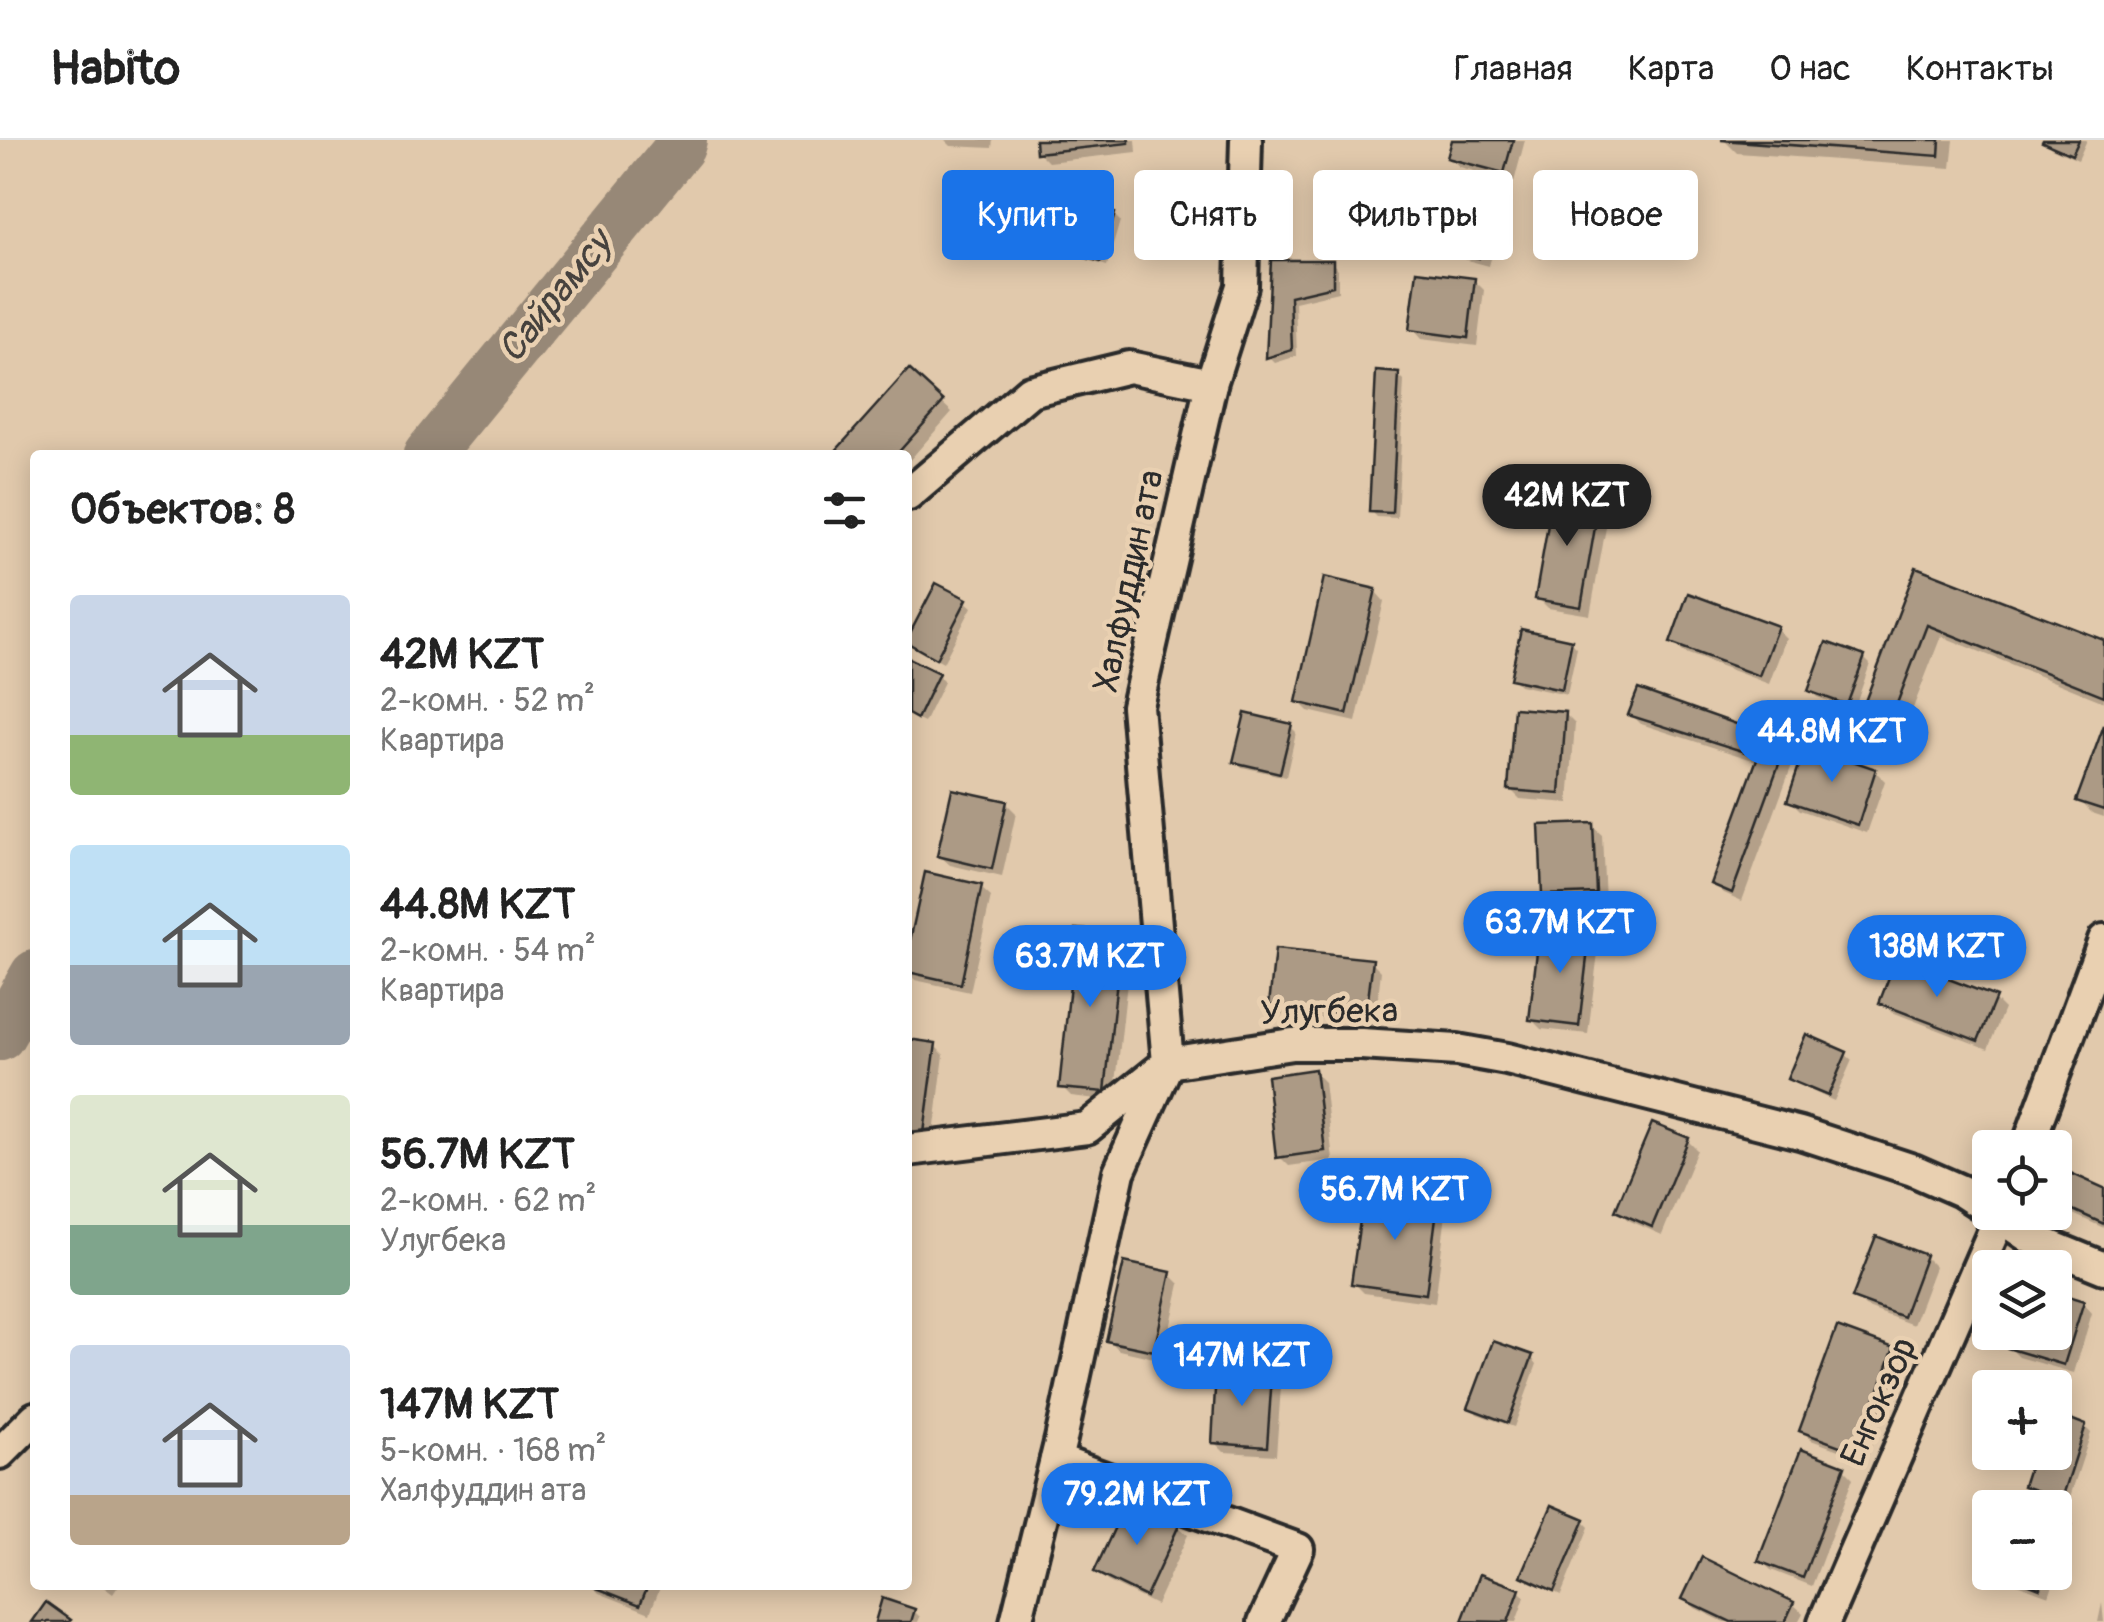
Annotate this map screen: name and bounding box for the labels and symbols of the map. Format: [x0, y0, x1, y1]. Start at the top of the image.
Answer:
water label: Сайрамсу [487, 218, 626, 373]
pin: 42M KZT [1475, 464, 1659, 549]
street label: Халфуддин ата [1084, 466, 1174, 696]
pin: 44.8M KZT [1718, 700, 1946, 785]
pin: 63.7M KZT [1446, 891, 1674, 976]
pin: 138M KZT [1834, 915, 2040, 1000]
pin: 63.7M KZT [976, 925, 1204, 1010]
street label: Улугбека [1260, 989, 1398, 1035]
pin: 56.7M KZT [1281, 1158, 1509, 1243]
pin: 147M KZT [1139, 1324, 1345, 1409]
street label: Енгокзор [1831, 1331, 1927, 1473]
pin: 79.2M KZT [1023, 1463, 1251, 1548]

